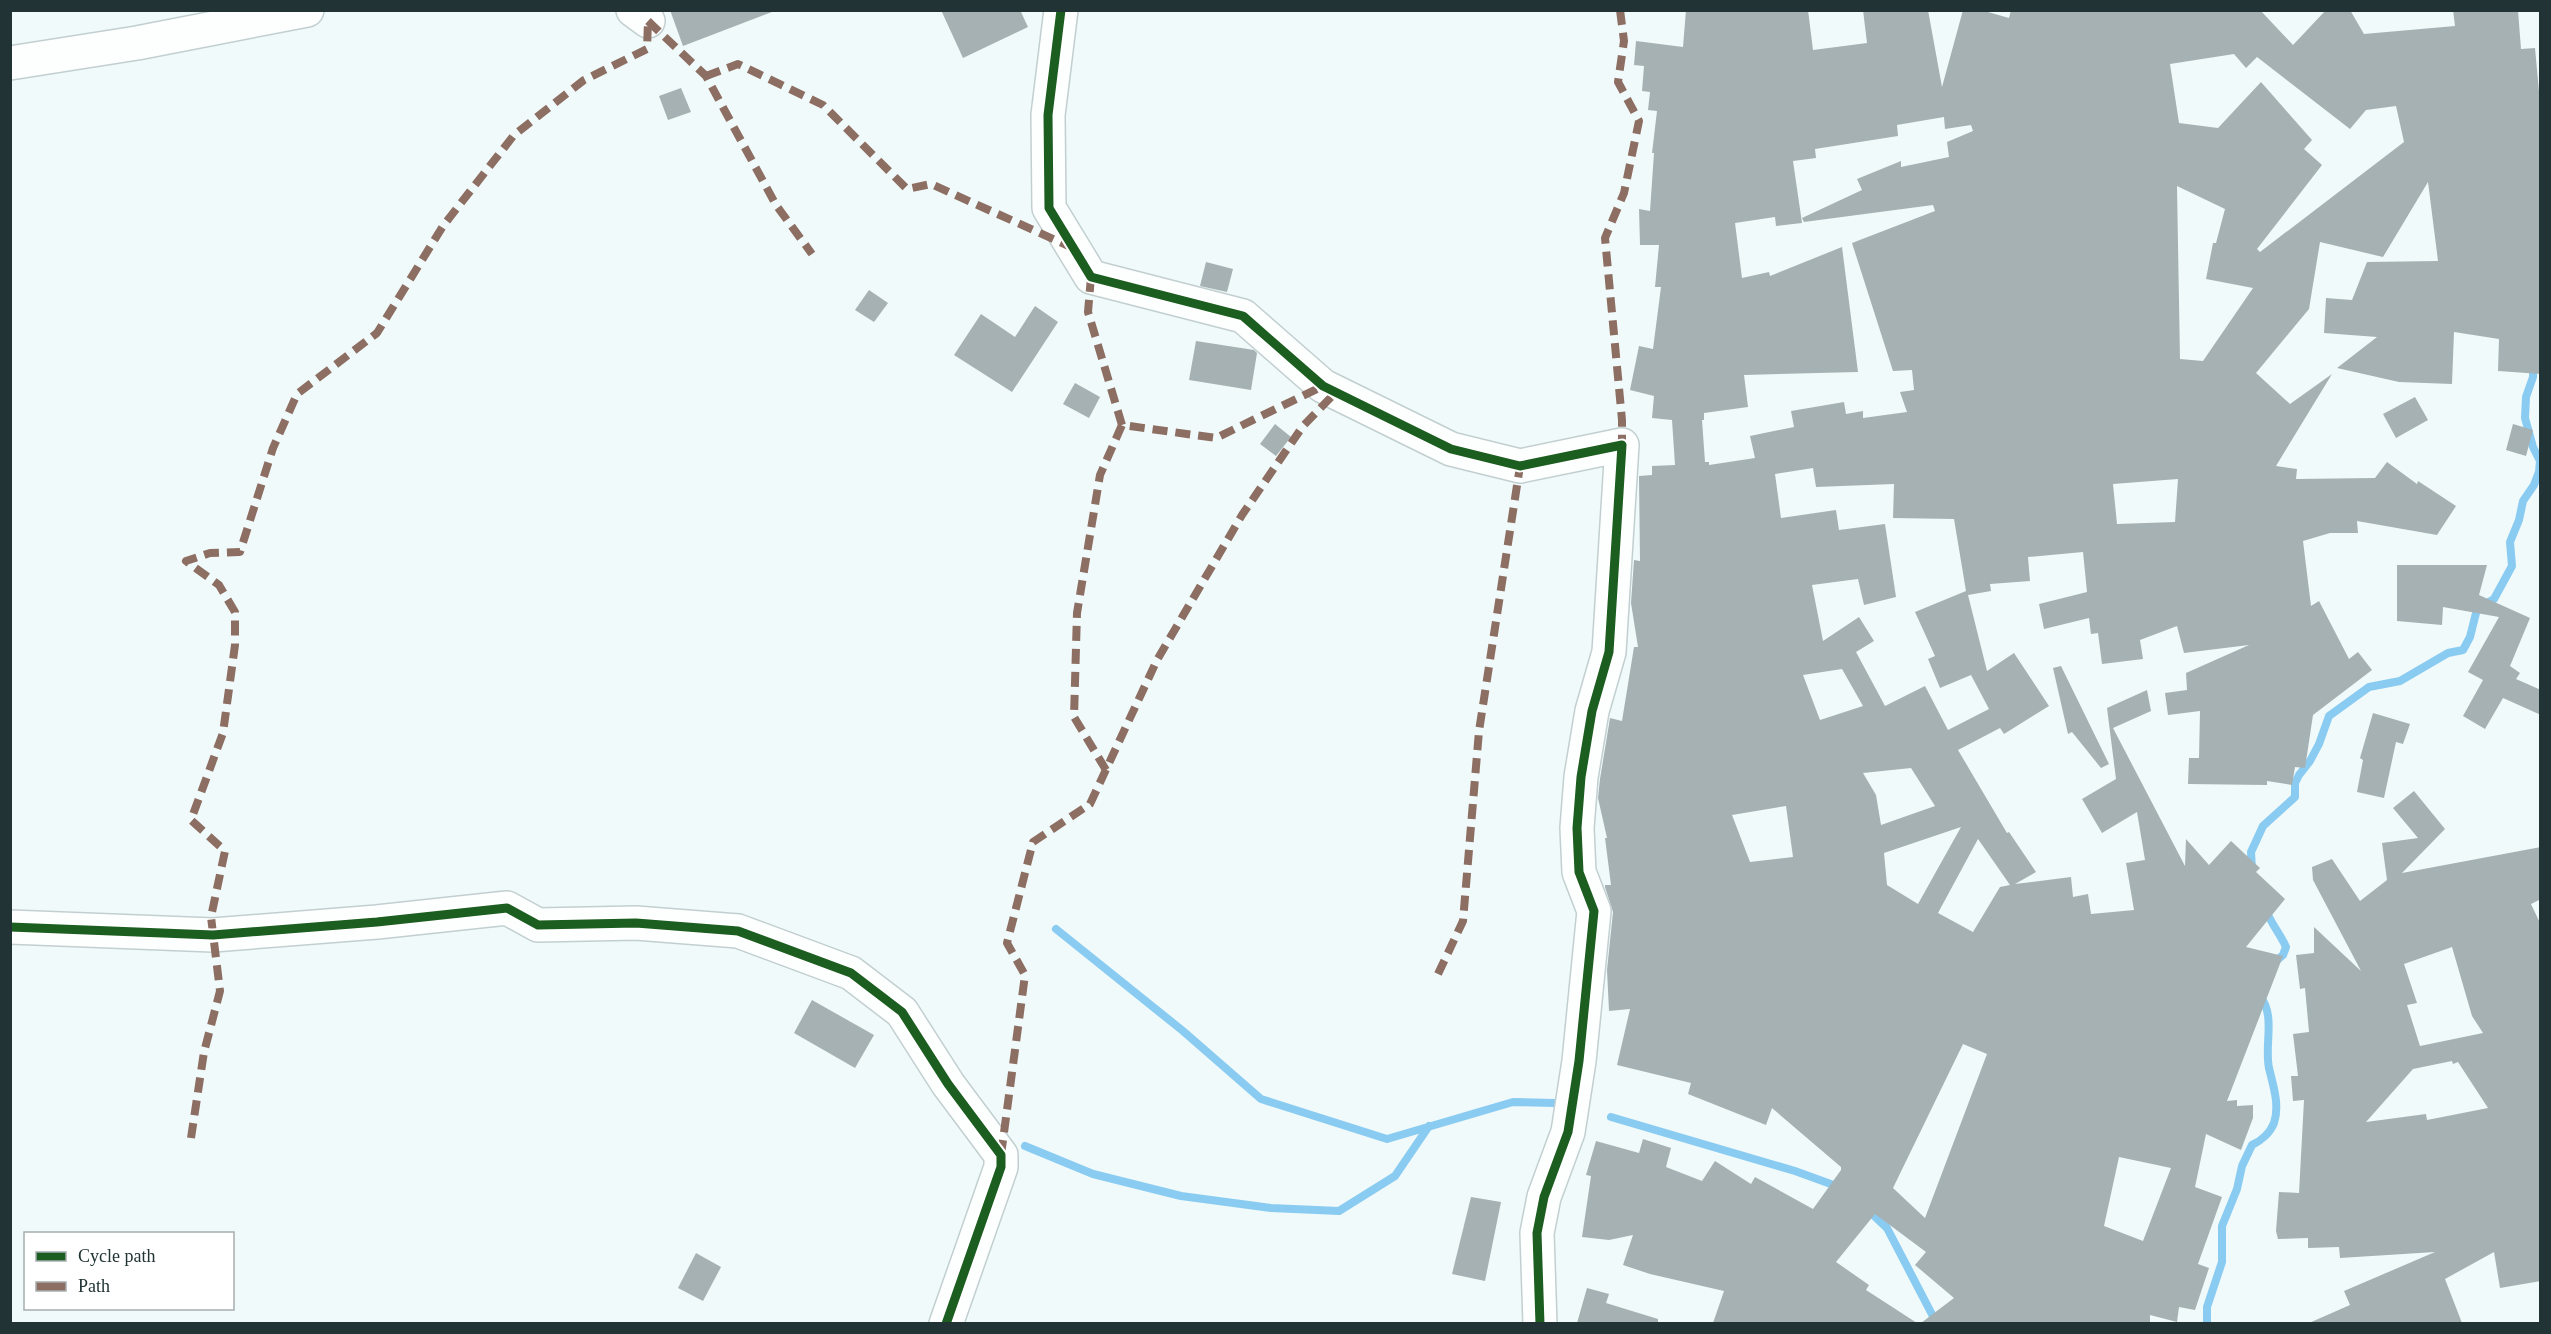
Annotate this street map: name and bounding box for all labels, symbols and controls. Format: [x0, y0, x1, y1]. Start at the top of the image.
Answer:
legend [24, 1232, 234, 1310]
text: Cycle path [78, 1246, 155, 1266]
text: Path [78, 1276, 110, 1296]

